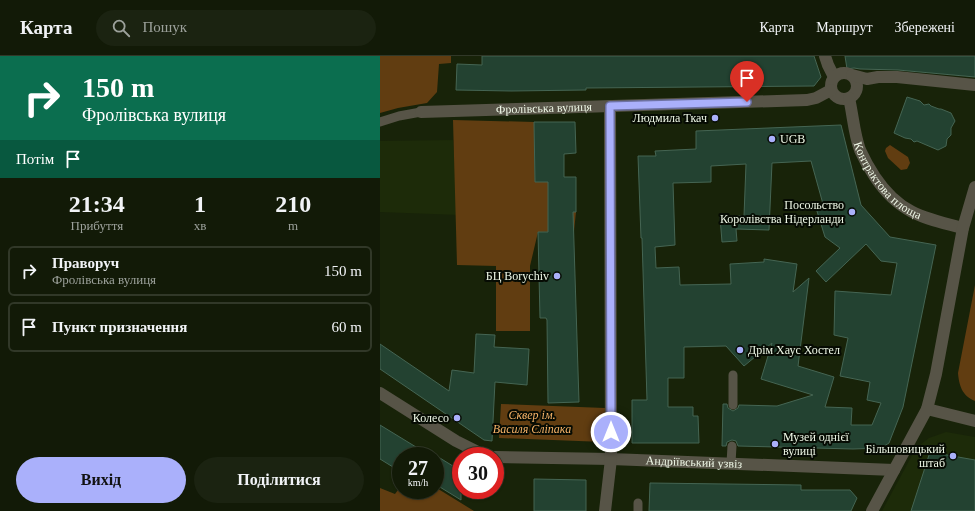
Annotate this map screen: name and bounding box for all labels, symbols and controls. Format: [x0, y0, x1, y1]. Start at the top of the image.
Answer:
search box [96, 10, 376, 46]
text: Карта [20, 17, 72, 38]
icon: search [110, 17, 132, 39]
text: Пошук [142, 19, 187, 35]
text: Карта [759, 20, 794, 35]
text: Маршрут [816, 20, 873, 35]
text: Збережені [895, 20, 955, 35]
pin [730, 61, 764, 102]
icon: arrive [736, 67, 758, 89]
icon: right [16, 72, 68, 124]
text: 150 m [82, 72, 154, 103]
street label: Фролівська вулиця [496, 100, 593, 117]
text: Фролівська вулиця [82, 105, 226, 125]
place label: Людмила Ткач [633, 111, 707, 125]
marker: Людмила Ткач [710, 113, 720, 123]
place label: UGB [780, 132, 805, 146]
marker: UGB [767, 134, 777, 144]
street label: Контрактова площа [851, 140, 924, 222]
icon: arrive [62, 148, 84, 170]
text: Потім [16, 151, 54, 167]
text: 21:34 [69, 191, 125, 217]
text: 1 [194, 191, 206, 217]
text: 210 [275, 191, 311, 217]
place label: Посольство Королівства Нідерланди [720, 198, 845, 226]
marker: Посольство Королівства Нідерланди [847, 207, 857, 217]
text: Прибуття [71, 218, 123, 233]
text: хв [194, 218, 206, 233]
text: m [288, 218, 298, 233]
text: Праворуч [52, 255, 119, 271]
icon: right [18, 260, 40, 282]
text: 150 m [324, 263, 362, 279]
place label: БЦ Borychiv [486, 269, 549, 283]
marker: БЦ Borychiv [552, 271, 562, 281]
text: Фролівська вулиця [52, 272, 156, 287]
icon: arrive [18, 316, 40, 338]
text: Пункт призначення [52, 319, 187, 335]
text: 60 m [332, 319, 362, 335]
place label: Дрім Хаус Хостел [748, 343, 840, 357]
marker: Дрім Хаус Хостел [735, 345, 745, 355]
park label: Сквер ім. Василя Сліпака [493, 408, 571, 436]
place label: Колесо [413, 411, 449, 425]
position arrow [590, 411, 632, 453]
marker: Колесо [452, 413, 462, 423]
place label: Музей однієї вулиці [783, 430, 850, 458]
marker: Музей однієї вулиці [770, 439, 780, 449]
place label: Більшовицький штаб [865, 442, 946, 470]
speed limit sign: 30 [452, 447, 504, 499]
marker: Більшовицький штаб [948, 451, 958, 461]
street label: Андріївський узвіз [645, 453, 743, 471]
button: Вихід [16, 457, 186, 503]
button: Поділитися [194, 457, 364, 503]
text: 27 [408, 457, 428, 479]
text: km/h [408, 477, 428, 488]

